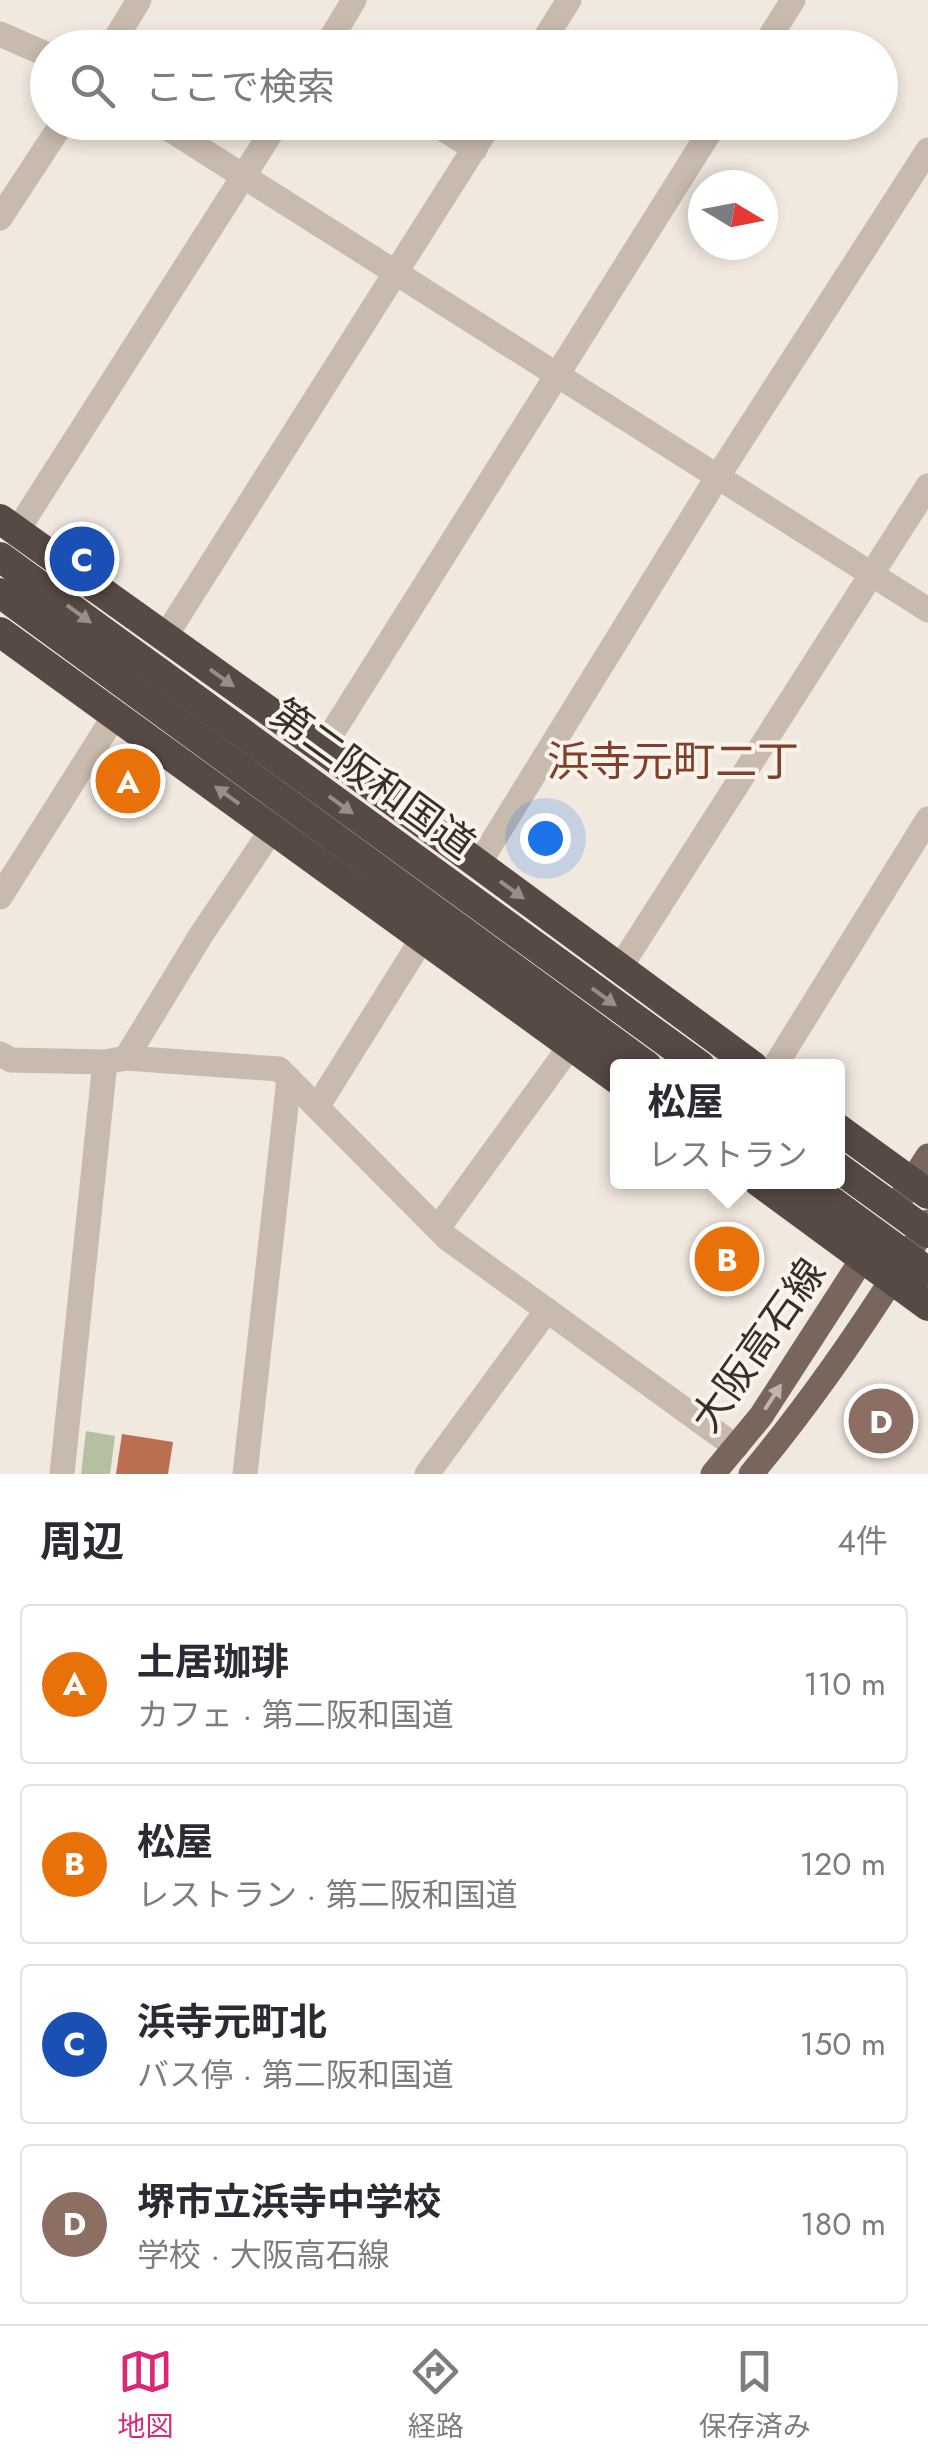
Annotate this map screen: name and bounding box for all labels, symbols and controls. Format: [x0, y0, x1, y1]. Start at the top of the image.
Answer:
search box [30, 30, 898, 140]
icon: search [65, 58, 120, 113]
text: ここで検索 [145, 59, 335, 114]
north arrow [688, 170, 778, 260]
pin: C [49, 522, 114, 596]
one-way arrow [66, 604, 92, 623]
one-way arrow [208, 667, 235, 687]
street label: 第二阪和国道 [259, 685, 487, 873]
district label: 浜寺元町二丁 [547, 731, 799, 792]
pin: A [96, 744, 160, 818]
one-way arrow [214, 786, 240, 805]
one-way arrow [328, 795, 355, 815]
your location [520, 813, 571, 864]
one-way arrow [499, 880, 525, 900]
one-way arrow [591, 986, 617, 1006]
popup [610, 1059, 845, 1189]
text: 松屋 [647, 1074, 724, 1129]
text: レストラン [647, 1132, 808, 1178]
pin: B [694, 1222, 760, 1296]
street label: 大阪高石線 [677, 1246, 839, 1444]
one-way arrow [763, 1383, 781, 1411]
pin: D [848, 1384, 914, 1458]
text: 周辺 [40, 1511, 124, 1572]
text: 4件 [837, 1518, 888, 1564]
text: 土居珈琲 [137, 1634, 289, 1689]
text: A [63, 1661, 86, 1707]
text: 110 m [803, 1661, 886, 1707]
text: カフェ · 第二阪和国道 [137, 1692, 454, 1738]
text: 松屋 [137, 1814, 213, 1869]
text: B [64, 1841, 85, 1887]
text: 120 m [800, 1841, 886, 1887]
text: レストラン · 第二阪和国道 [137, 1872, 518, 1918]
text: 浜寺元町北 [137, 1994, 327, 2049]
text: C [63, 2021, 86, 2067]
text: 150 m [800, 2021, 886, 2067]
text: バス停 · 第二阪和国道 [137, 2052, 454, 2098]
text: 堺市立浜寺中学校 [137, 2174, 441, 2229]
text: D [63, 2201, 86, 2247]
text: 180 m [800, 2201, 886, 2247]
text: 学校 · 大阪高石線 [137, 2232, 390, 2278]
tab: 地図 [117, 2344, 173, 2447]
tab: 経路 [408, 2344, 464, 2447]
tab: 保存済み [699, 2344, 811, 2447]

